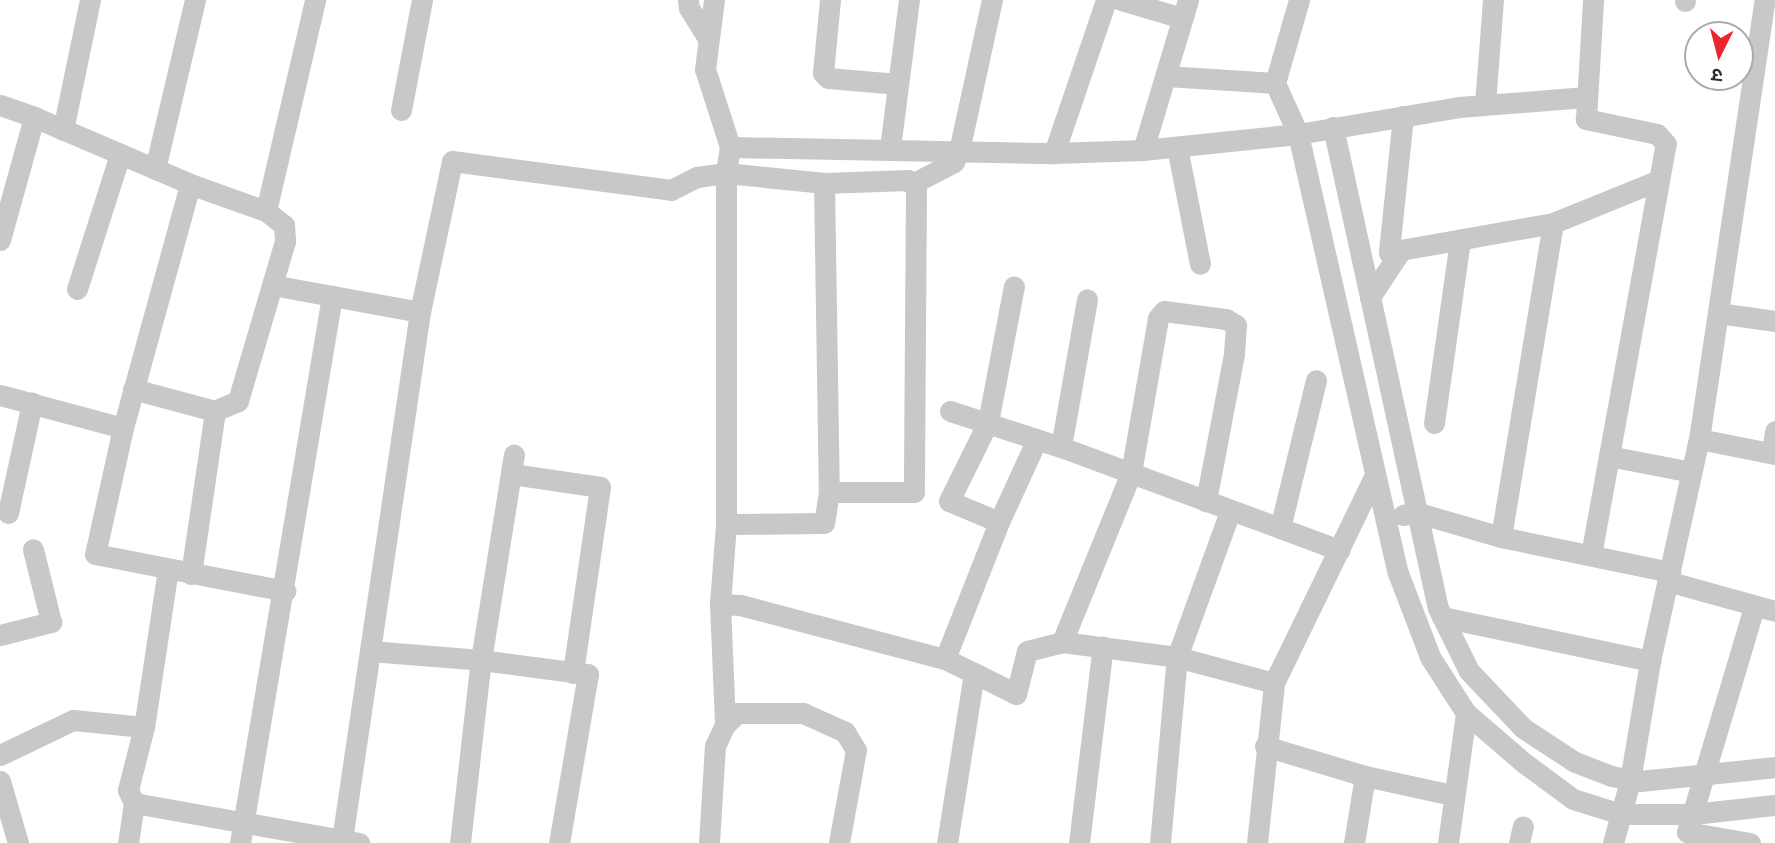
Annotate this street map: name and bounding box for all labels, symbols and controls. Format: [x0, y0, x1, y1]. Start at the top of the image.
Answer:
north arrow [1684, 21, 1754, 91]
text: उ [1710, 63, 1724, 87]

